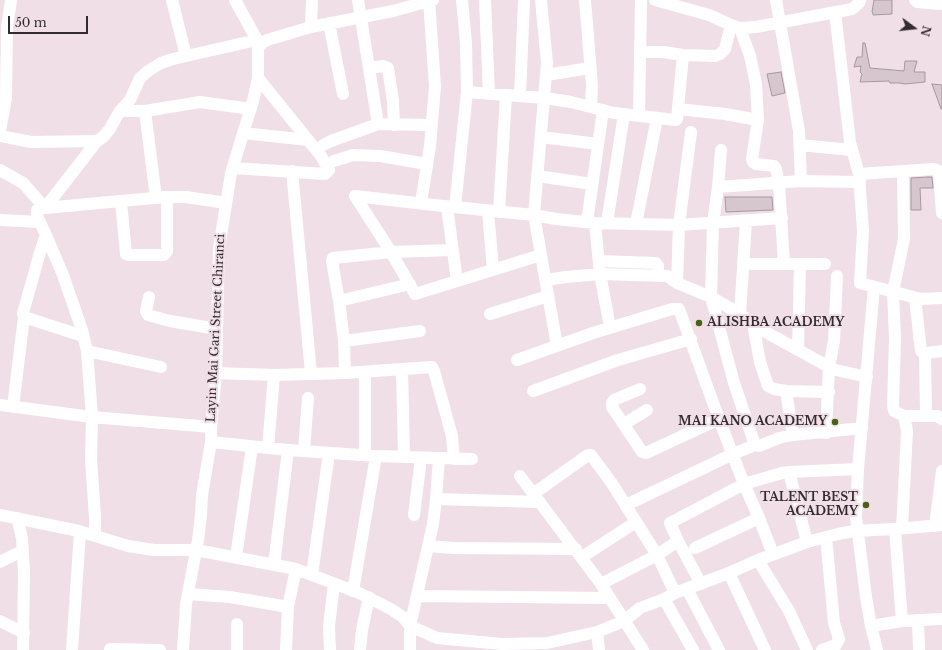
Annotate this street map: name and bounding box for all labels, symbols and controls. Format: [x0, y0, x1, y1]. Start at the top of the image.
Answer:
scale bar [10, 8, 90, 34]
north arrow [894, 8, 934, 48]
text: 50 m [15, 15, 47, 30]
text: N [917, 24, 934, 38]
street label: Layin Mai Gari Street Chiranci [204, 233, 228, 423]
place label: ALISHBA ACADEMY [707, 316, 844, 330]
marker: ALISHBA ACADEMY [694, 318, 704, 328]
place label: MAI KANO ACADEMY [678, 415, 827, 429]
marker: MAI KANO ACADEMY [830, 417, 840, 427]
place label: TALENT BEST ACADEMY [760, 491, 858, 519]
marker: TALENT BEST ACADEMY [861, 500, 871, 510]

